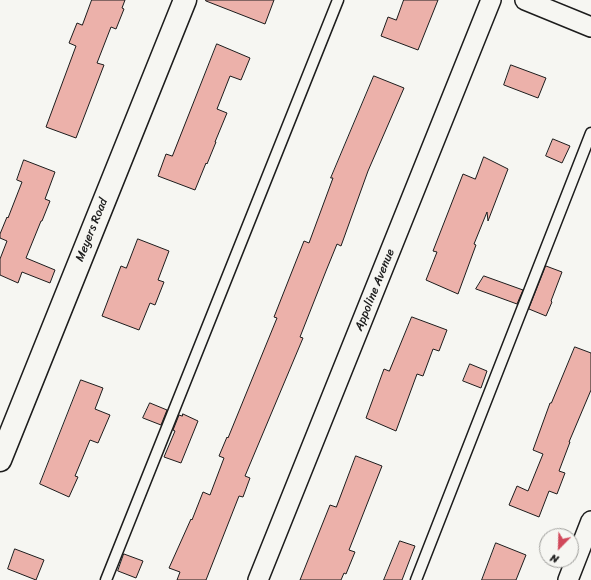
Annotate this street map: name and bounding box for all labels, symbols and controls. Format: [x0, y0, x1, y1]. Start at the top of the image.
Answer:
street label: Meyers Road [73, 196, 111, 264]
street label: Appoline Avenue [352, 247, 398, 333]
north arrow [539, 528, 579, 568]
text: N [547, 548, 562, 569]

